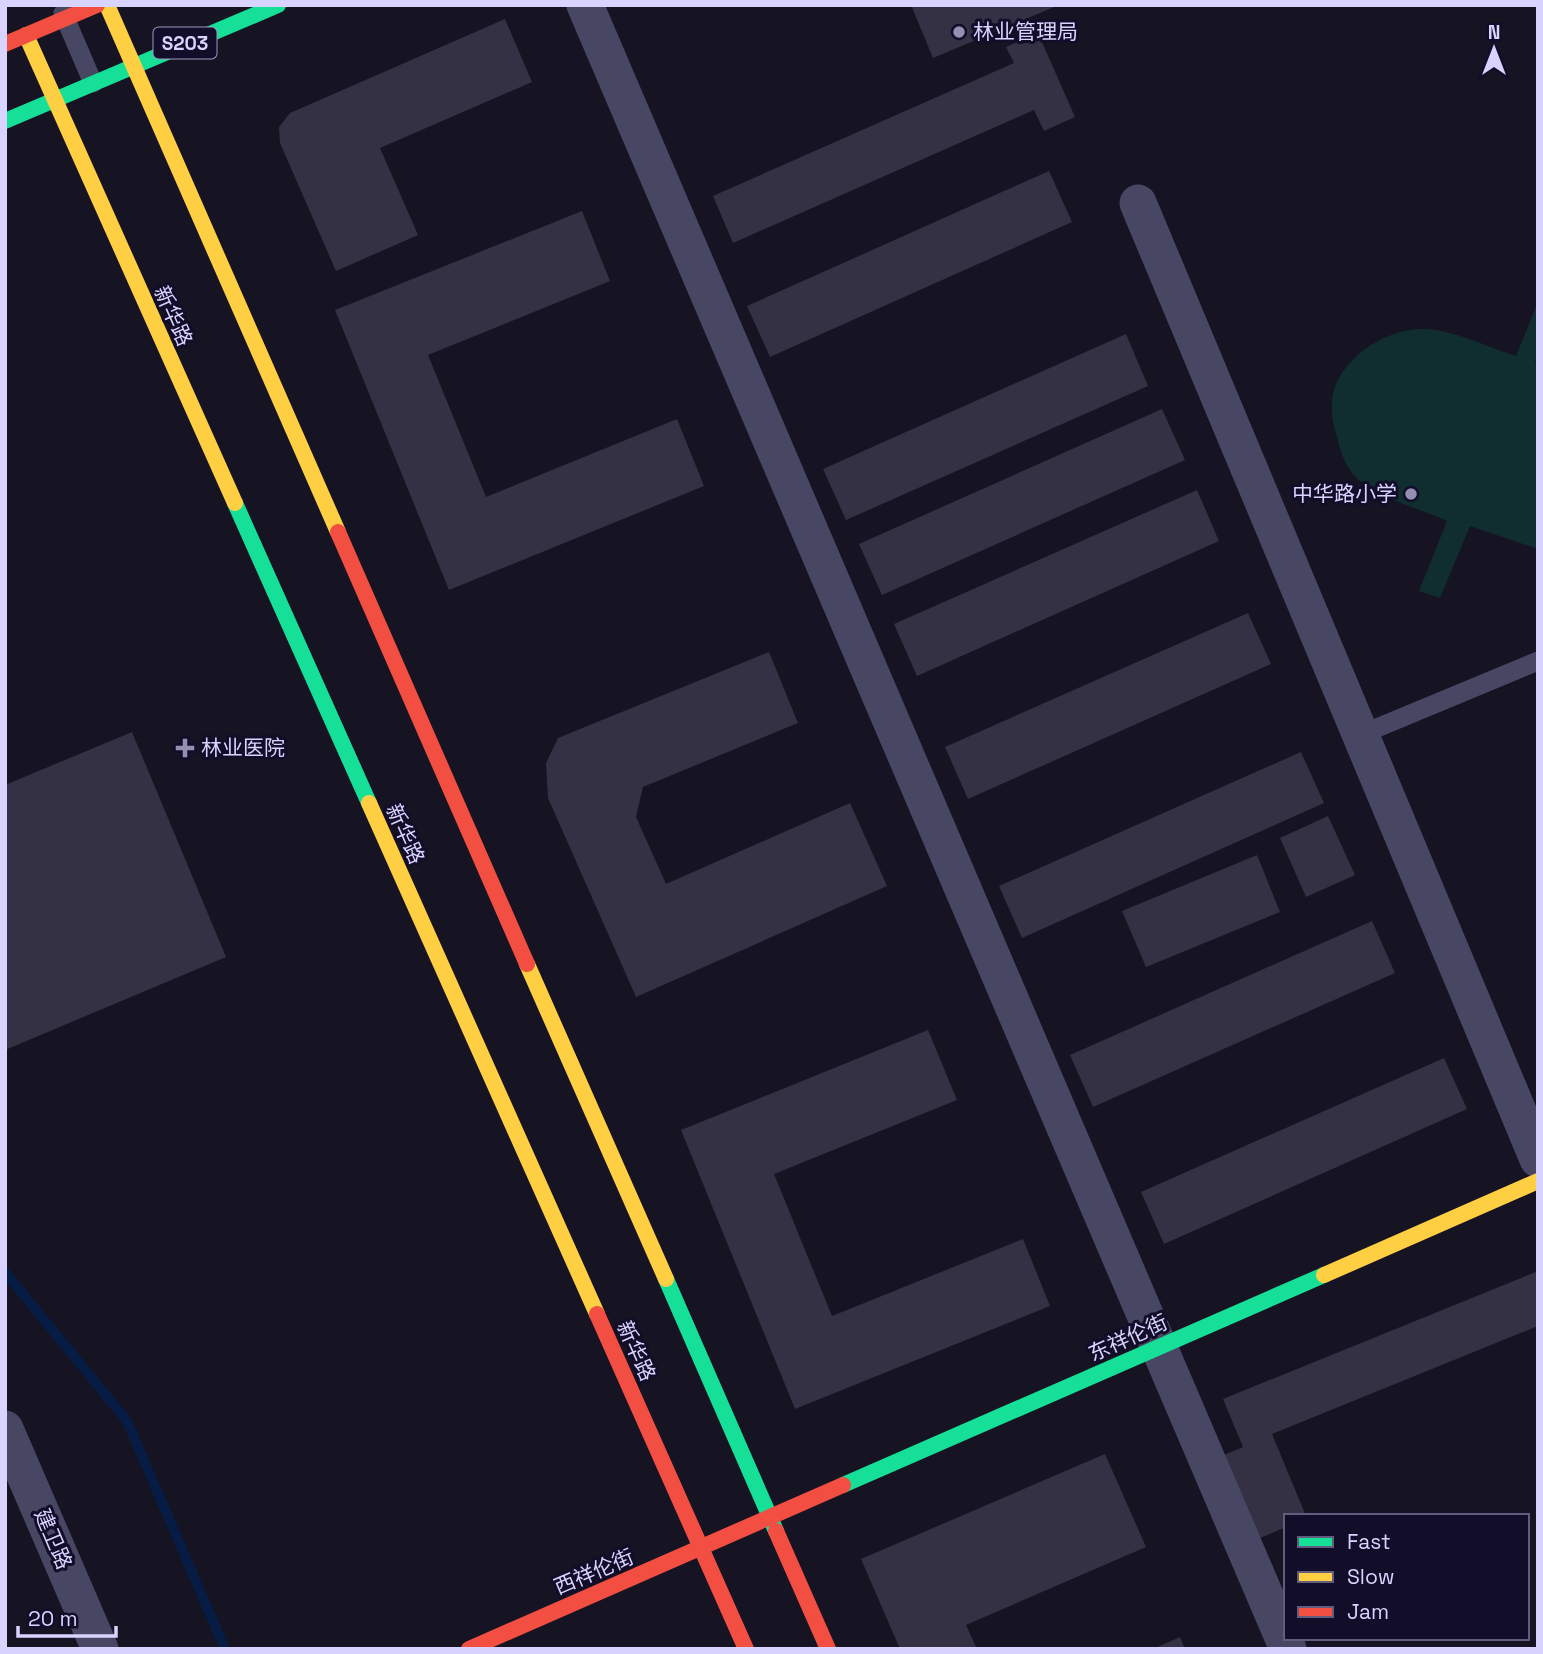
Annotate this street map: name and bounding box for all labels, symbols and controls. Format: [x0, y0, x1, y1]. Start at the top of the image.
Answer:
north arrow [1459, 14, 1529, 84]
place label: 林业管理局 [973, 18, 1078, 45]
text: N [1488, 20, 1500, 45]
marker: 林业管理局 [951, 24, 967, 40]
road number: S203 [154, 28, 216, 58]
street label: 新华路 [148, 282, 199, 350]
place label: 中华路小学 [1292, 480, 1397, 507]
marker: 中华路小学 [1403, 486, 1419, 502]
place label: 林业医院 [201, 734, 285, 761]
marker: 林业医院 [175, 738, 195, 758]
street label: 新华路 [380, 800, 431, 868]
street label: 东祥伦街 [1084, 1308, 1172, 1367]
street label: 新华路 [611, 1317, 662, 1385]
street label: 建卫路 [29, 1505, 78, 1573]
legend [1284, 1514, 1529, 1640]
text: Fast [1347, 1528, 1391, 1555]
street label: 西祥伦街 [550, 1543, 638, 1600]
text: Slow [1347, 1563, 1395, 1590]
scale bar [18, 1594, 116, 1638]
text: Jam [1347, 1598, 1389, 1625]
text: 20 m [28, 1605, 78, 1632]

